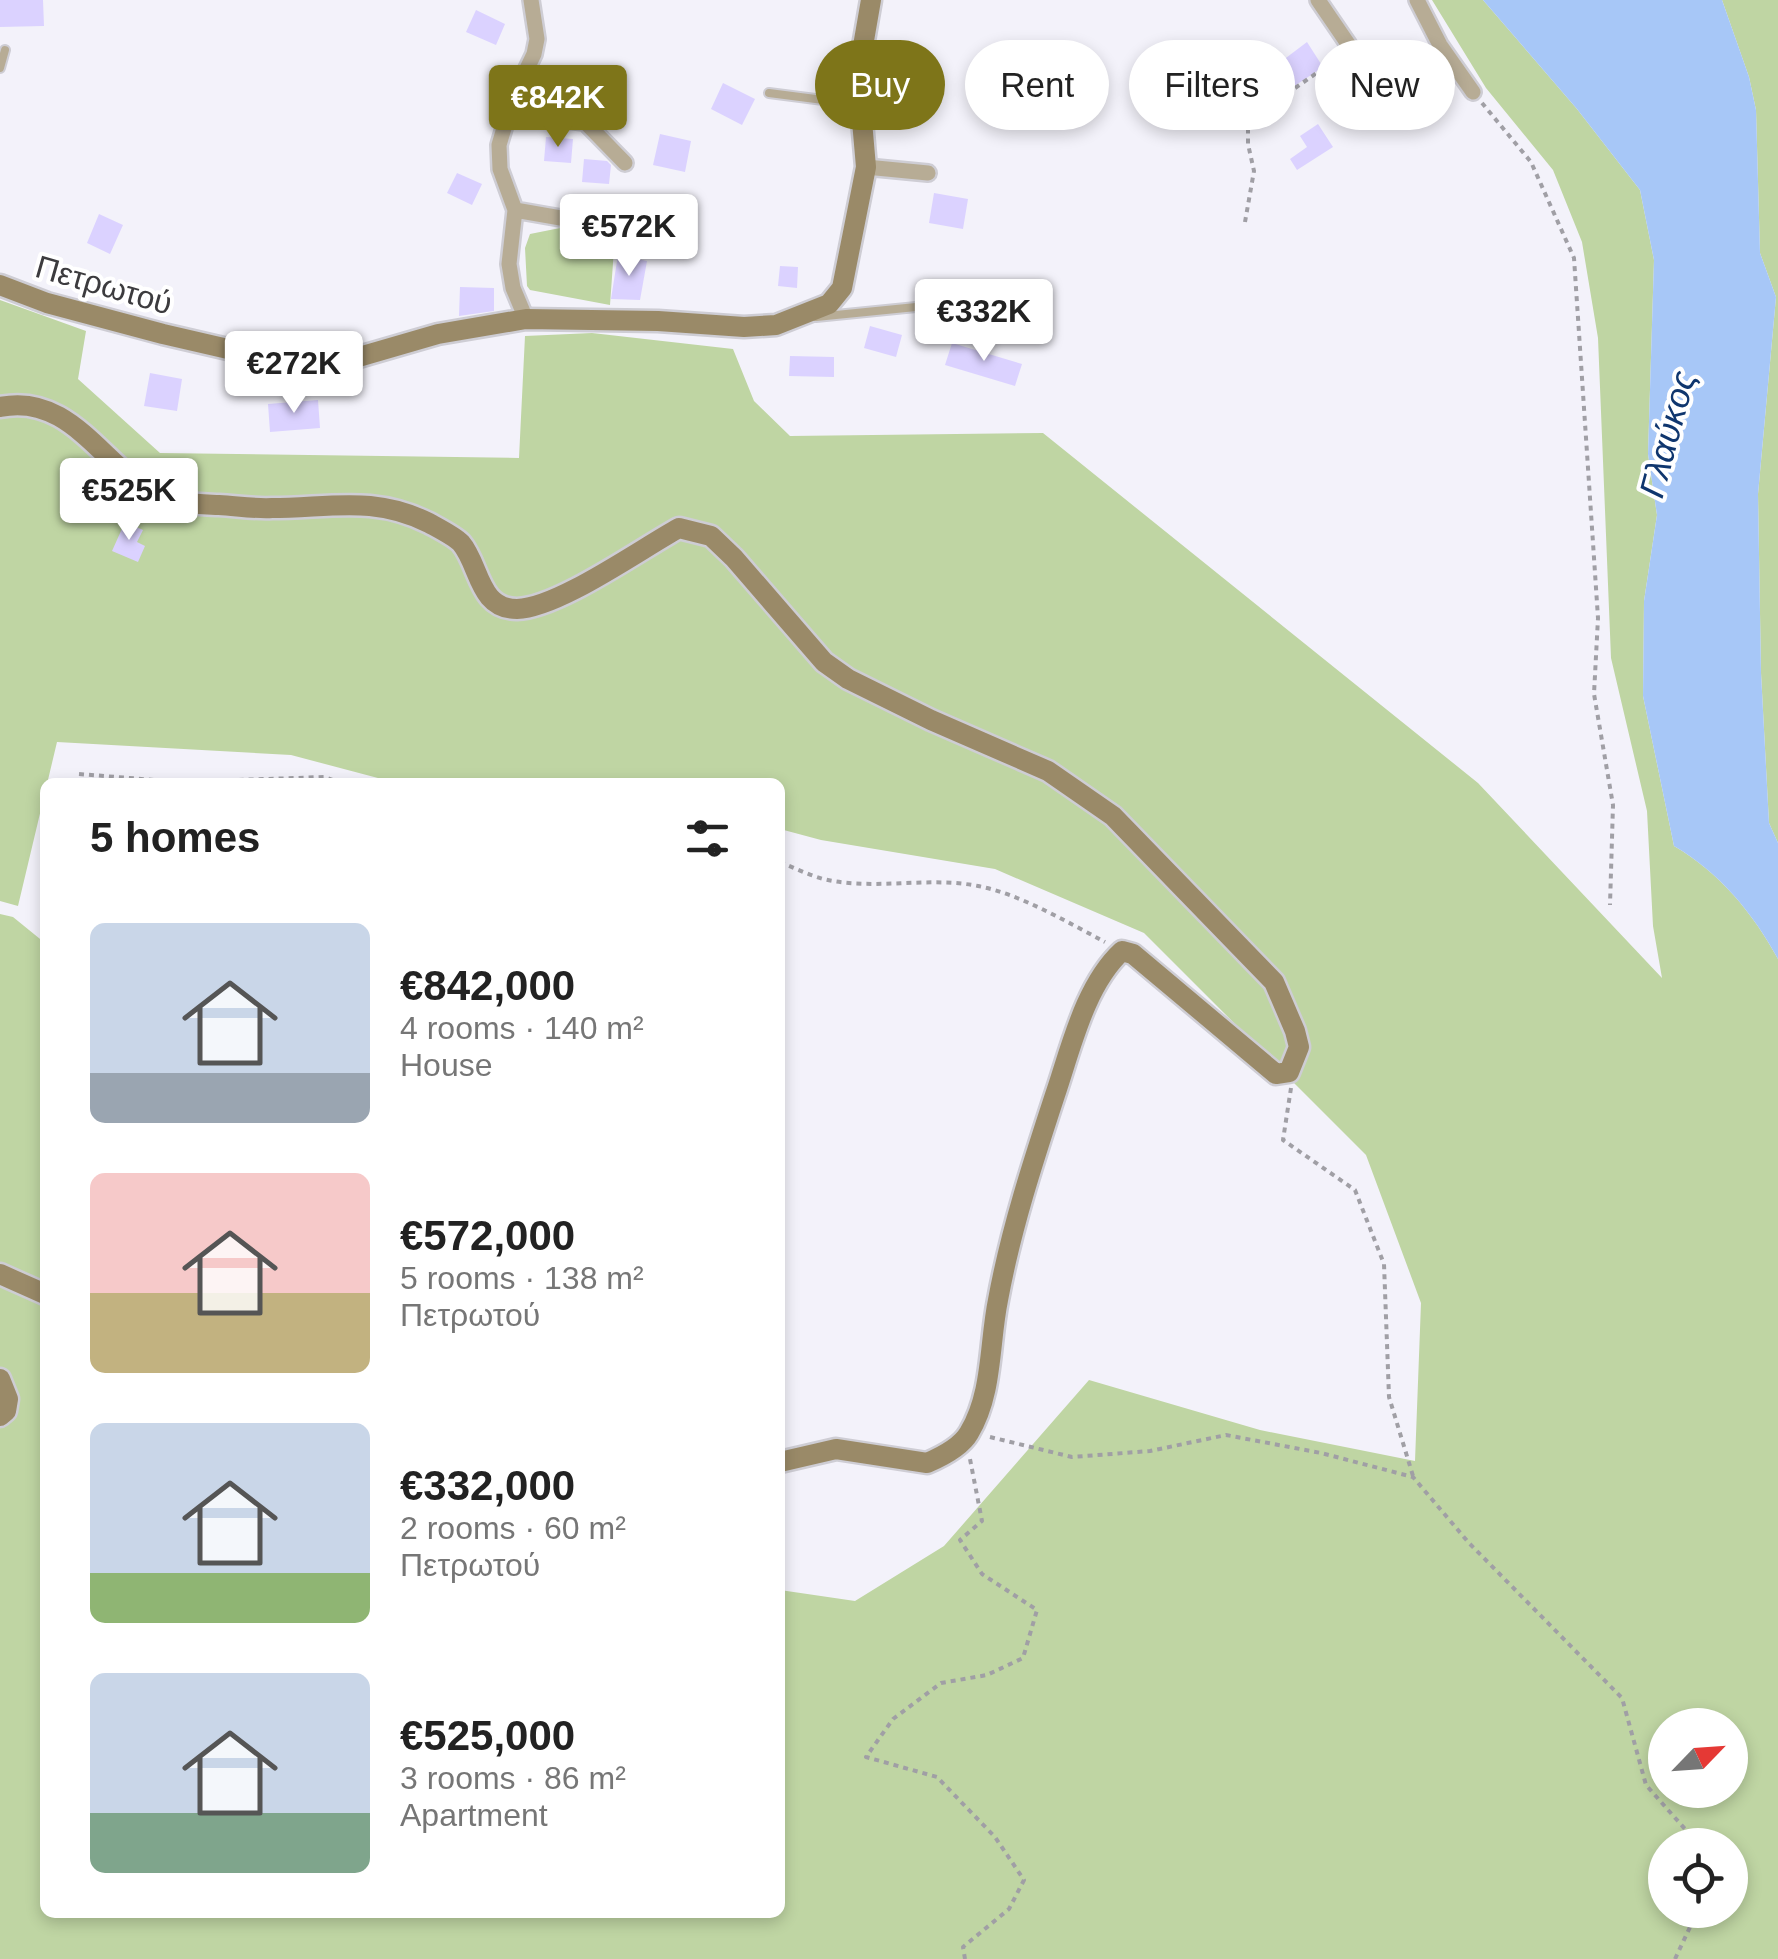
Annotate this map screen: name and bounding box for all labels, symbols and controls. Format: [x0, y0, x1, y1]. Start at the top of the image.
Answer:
chip: Buy [815, 40, 945, 130]
chip: Rent [965, 40, 1109, 130]
chip: Filters [1129, 40, 1295, 130]
chip: New [1315, 40, 1455, 130]
pin: €842K [488, 65, 628, 150]
text: €842K [511, 79, 605, 115]
pin: €572K [559, 194, 699, 279]
text: €572K [582, 208, 676, 244]
street label: Πετρωτού [32, 248, 176, 322]
pin: €332K [914, 279, 1054, 364]
text: €332K [937, 293, 1031, 329]
pin: €272K [224, 331, 364, 416]
text: €272K [247, 345, 341, 381]
water label: Γλαύκος [1631, 366, 1703, 502]
pin: €525K [59, 458, 199, 543]
text: €525K [82, 472, 176, 508]
icon: filters [680, 811, 735, 866]
text: 5 homes [90, 814, 260, 861]
text: €842,000 [400, 962, 575, 1009]
icon: home [170, 963, 290, 1083]
text: 4 rooms · 140 m² [400, 1010, 644, 1046]
text: House [400, 1047, 493, 1083]
text: €572,000 [400, 1212, 575, 1259]
icon: home [170, 1213, 290, 1333]
text: 5 rooms · 138 m² [400, 1260, 644, 1296]
text: Πετρωτού [400, 1297, 540, 1333]
text: €332,000 [400, 1462, 575, 1509]
icon: home [170, 1463, 290, 1583]
text: 2 rooms · 60 m² [400, 1510, 626, 1546]
text: Πετρωτού [400, 1547, 540, 1583]
north arrow [1648, 1708, 1748, 1808]
map controls [1648, 1708, 1748, 1928]
text: €525,000 [400, 1712, 575, 1759]
icon: home [170, 1713, 290, 1833]
text: 3 rooms · 86 m² [400, 1760, 626, 1796]
text: Apartment [400, 1797, 548, 1833]
button: locate [1648, 1828, 1748, 1928]

